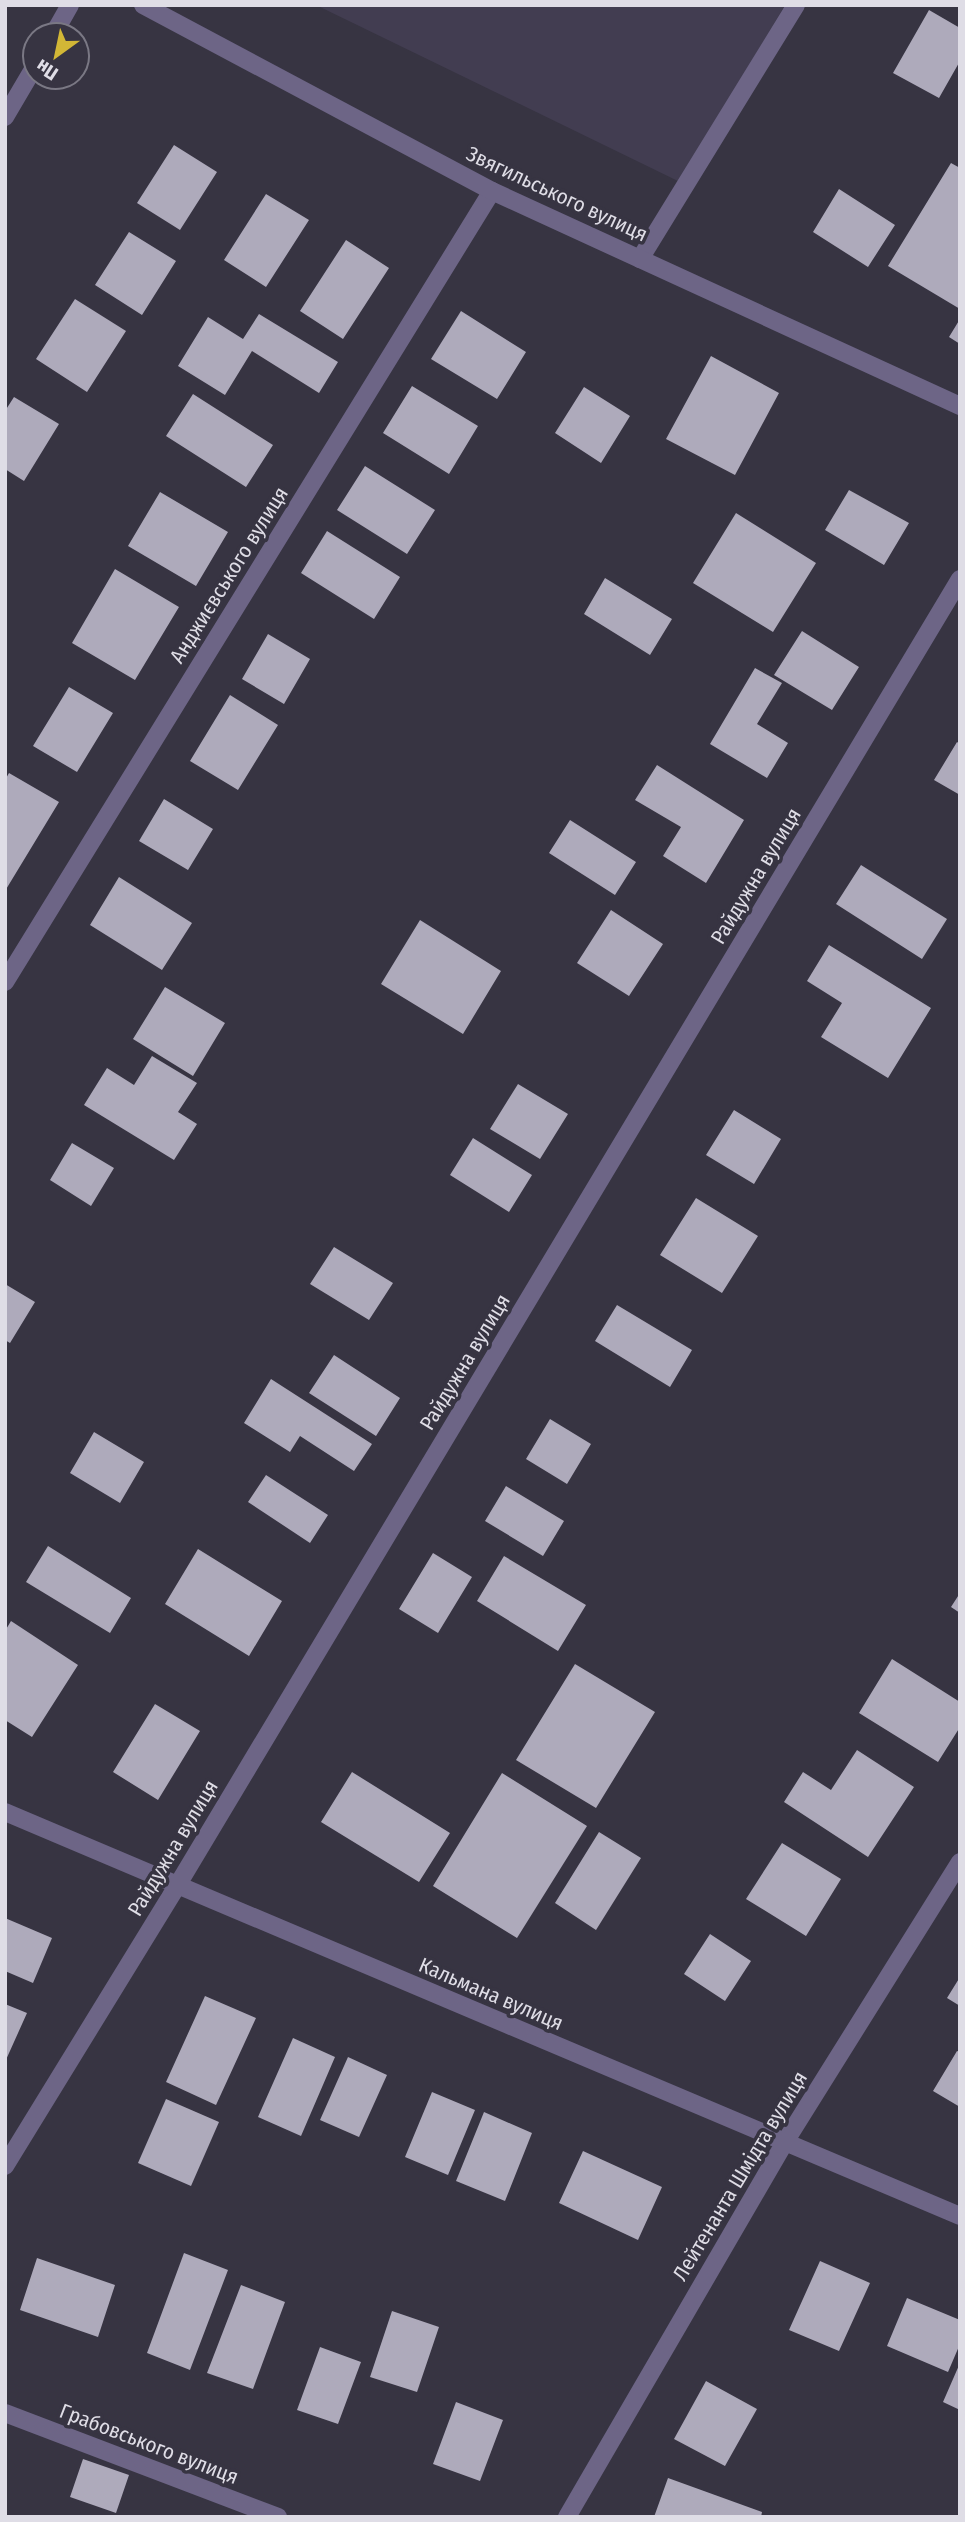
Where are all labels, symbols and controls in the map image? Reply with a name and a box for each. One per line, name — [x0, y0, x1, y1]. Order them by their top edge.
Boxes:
north arrow — [21, 21, 91, 91]
text: Пн — [32, 54, 62, 85]
street label: Звягильського вулиця — [462, 141, 652, 247]
street label: Анджиєвського вулиця — [164, 482, 294, 668]
street label: Райдужна вулиця — [705, 803, 807, 949]
street label: Райдужна вулиця — [414, 1289, 516, 1435]
street label: Райдужна вулиця — [122, 1775, 224, 1921]
street label: Кальмана вулиця — [415, 1952, 567, 2036]
street label: Лейтенанта Шмідта вулиця — [667, 2066, 813, 2286]
street label: Грабовського вулиця — [56, 2398, 242, 2490]

